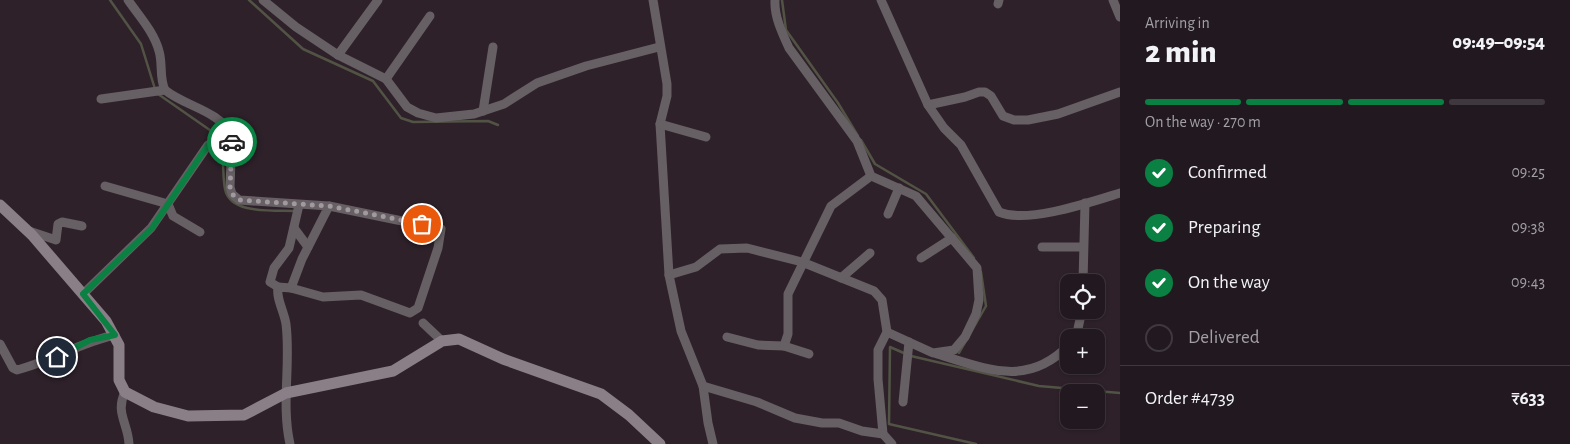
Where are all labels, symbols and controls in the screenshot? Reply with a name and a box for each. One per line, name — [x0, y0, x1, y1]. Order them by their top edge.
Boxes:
text: Arriving in — [1145, 15, 1210, 31]
text: 09:49–09:54 — [1452, 33, 1545, 52]
text: 2 min — [1145, 36, 1217, 68]
text: On the way · 270 m — [1145, 114, 1261, 130]
courier — [207, 117, 257, 167]
icon: car — [218, 128, 246, 156]
icon: check — [1145, 159, 1173, 187]
text: Confirmed — [1188, 163, 1267, 182]
text: 09:25 — [1511, 164, 1545, 180]
pin — [401, 203, 443, 245]
icon: bag — [408, 210, 436, 238]
icon: check — [1145, 214, 1173, 242]
text: Preparing — [1188, 218, 1261, 237]
text: 09:38 — [1511, 219, 1545, 235]
icon: check — [1145, 269, 1173, 297]
text: On the way — [1188, 273, 1270, 292]
map controls — [1060, 274, 1105, 429]
button: locate — [1060, 274, 1105, 319]
text: 09:43 — [1511, 274, 1545, 290]
text: Delivered — [1188, 328, 1260, 347]
button: + — [1060, 329, 1105, 374]
pin — [36, 336, 78, 378]
icon: home — [43, 343, 71, 371]
button: − — [1060, 384, 1105, 429]
text: Order #4739 — [1145, 389, 1235, 408]
text: ₹633 — [1511, 389, 1545, 408]

